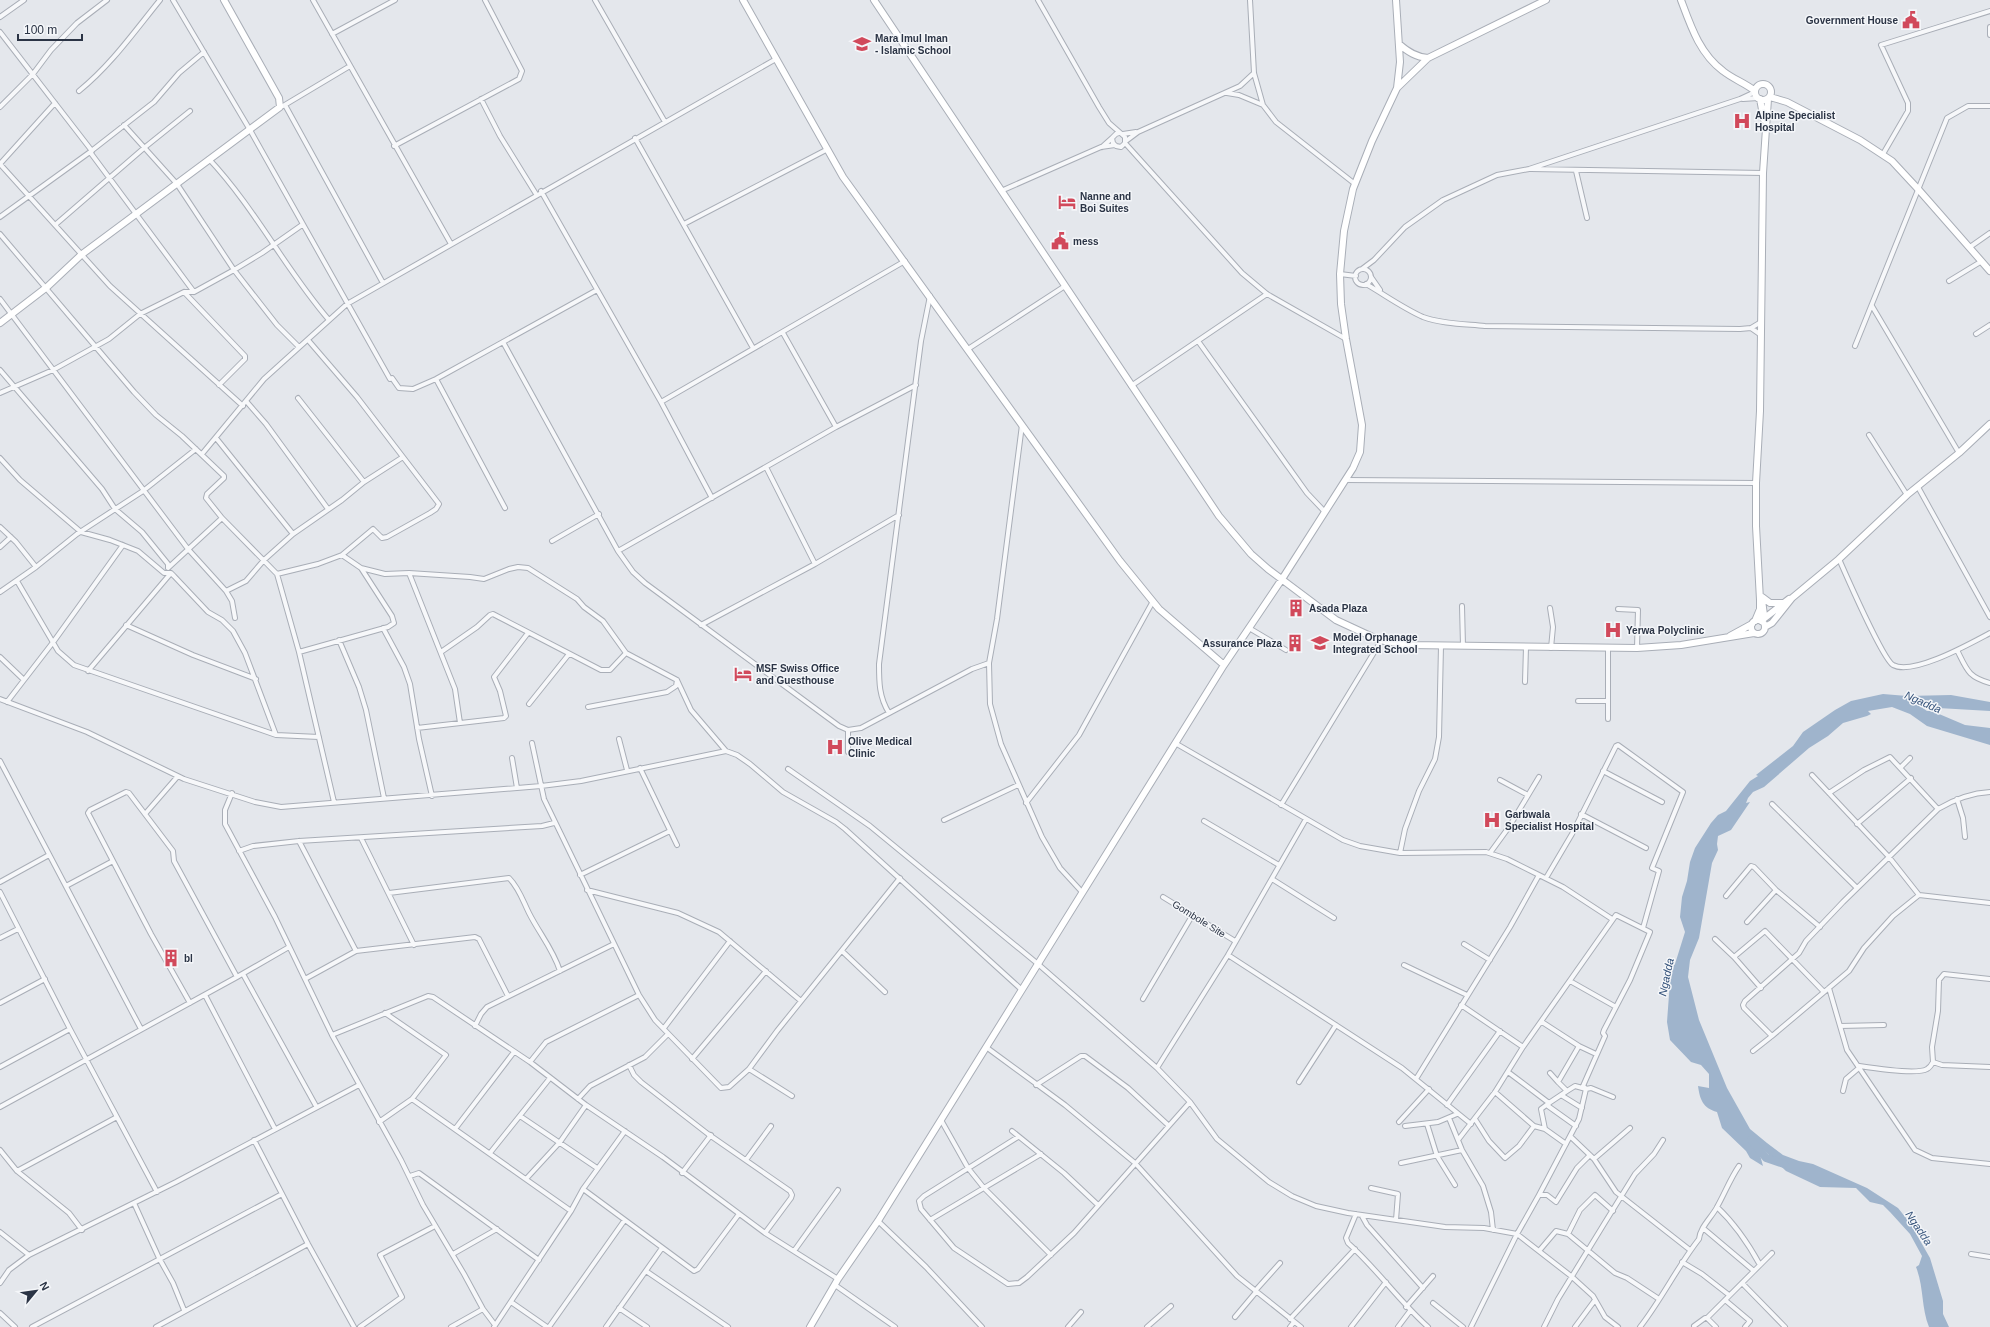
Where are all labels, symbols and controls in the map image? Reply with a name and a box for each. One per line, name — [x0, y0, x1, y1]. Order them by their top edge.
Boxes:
public building icon: Government House — [1901, 10, 1921, 30]
place label: Government House — [1806, 15, 1898, 26]
scale bar — [18, 16, 82, 42]
text: 100 m — [24, 23, 57, 37]
place label: Mara Imul Iman - Islamic School — [875, 33, 951, 56]
school or university icon: Mara Imul Iman - Islamic School — [852, 34, 872, 54]
place label: Alpine Specialist Hospital — [1755, 110, 1836, 133]
hospital icon: Alpine Specialist Hospital — [1732, 111, 1752, 131]
place label: Nanne and Boi Suites — [1080, 191, 1131, 214]
hotel icon: Nanne and Boi Suites — [1057, 192, 1077, 212]
public building icon: mess — [1050, 231, 1070, 251]
place label: mess — [1073, 236, 1099, 247]
building icon: Asada Plaza — [1286, 598, 1306, 618]
place label: Asada Plaza — [1309, 603, 1368, 614]
hospital icon: Yerwa Polyclinic — [1603, 620, 1623, 640]
place label: Yerwa Polyclinic — [1626, 625, 1705, 636]
place label: Model Orphanage Integrated School — [1333, 632, 1418, 655]
building icon: Assurance Plaza — [1285, 633, 1305, 653]
school or university icon: Model Orphanage Integrated School — [1310, 633, 1330, 653]
place label: Assurance Plaza — [1203, 638, 1282, 649]
place label: MSF Swiss Office and Guesthouse — [756, 663, 840, 686]
hotel icon: MSF Swiss Office and Guesthouse — [733, 664, 753, 684]
water label: Ngadda — [1903, 689, 1943, 715]
place label: Olive Medical Clinic — [848, 736, 912, 759]
hospital icon: Olive Medical Clinic — [825, 737, 845, 757]
place label: Garbwala Specialist Hospital — [1505, 809, 1594, 832]
hospital icon: Garbwala Specialist Hospital — [1482, 810, 1502, 830]
street label: Gombole Site — [1170, 898, 1228, 940]
building icon: bl — [161, 948, 181, 968]
place label: bl — [184, 953, 193, 964]
water label: Ngadda — [1656, 957, 1676, 997]
water label: Ngadda — [1903, 1209, 1935, 1247]
north arrow — [16, 1271, 56, 1311]
text: N — [38, 1280, 52, 1293]

